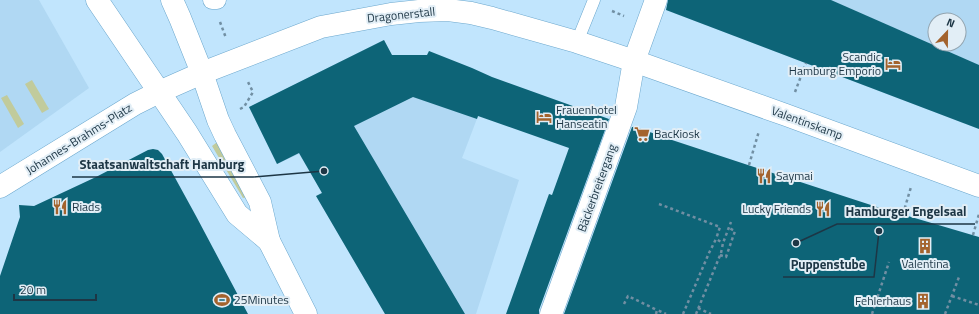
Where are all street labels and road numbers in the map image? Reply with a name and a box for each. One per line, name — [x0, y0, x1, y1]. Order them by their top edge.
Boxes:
street label: Dragonerstall — [366, 1, 436, 28]
street label: Johannes-Brahms-Platz — [22, 98, 136, 179]
street label: Valentinskamp — [769, 101, 846, 144]
street label: Bäckerbreitergang — [572, 141, 621, 235]

